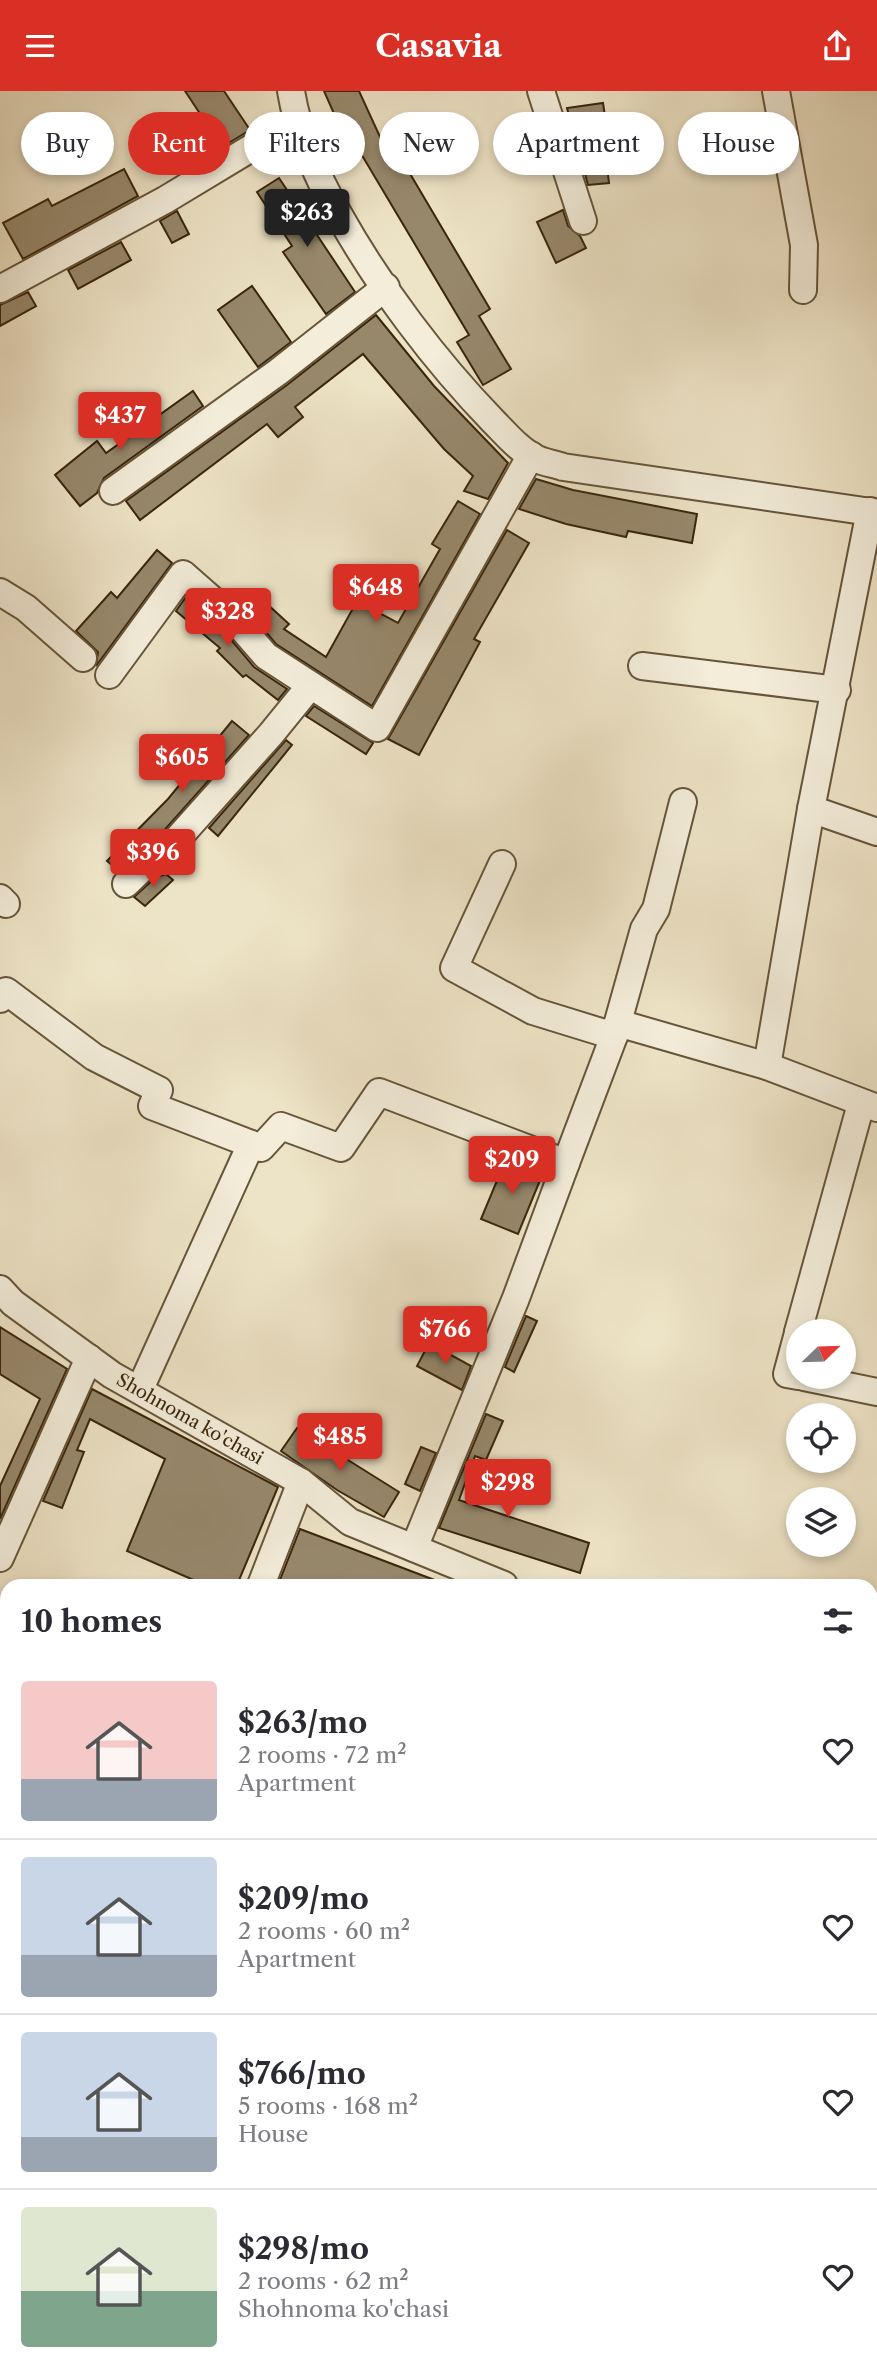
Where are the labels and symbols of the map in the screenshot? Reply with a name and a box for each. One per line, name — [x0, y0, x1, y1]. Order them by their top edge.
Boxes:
pin: $263 — [266, 190, 348, 249]
pin: $437 — [79, 393, 161, 452]
pin: $648 — [335, 565, 417, 624]
pin: $328 — [187, 589, 269, 648]
pin: $605 — [141, 735, 223, 794]
pin: $396 — [112, 829, 194, 889]
pin: $209 — [471, 1137, 553, 1196]
pin: $766 — [404, 1307, 486, 1366]
north arrow — [786, 1319, 856, 1389]
street label: Shohnoma ko'chasi — [113, 1369, 268, 1470]
pin: $485 — [299, 1413, 381, 1473]
pin: $298 — [467, 1459, 549, 1519]

